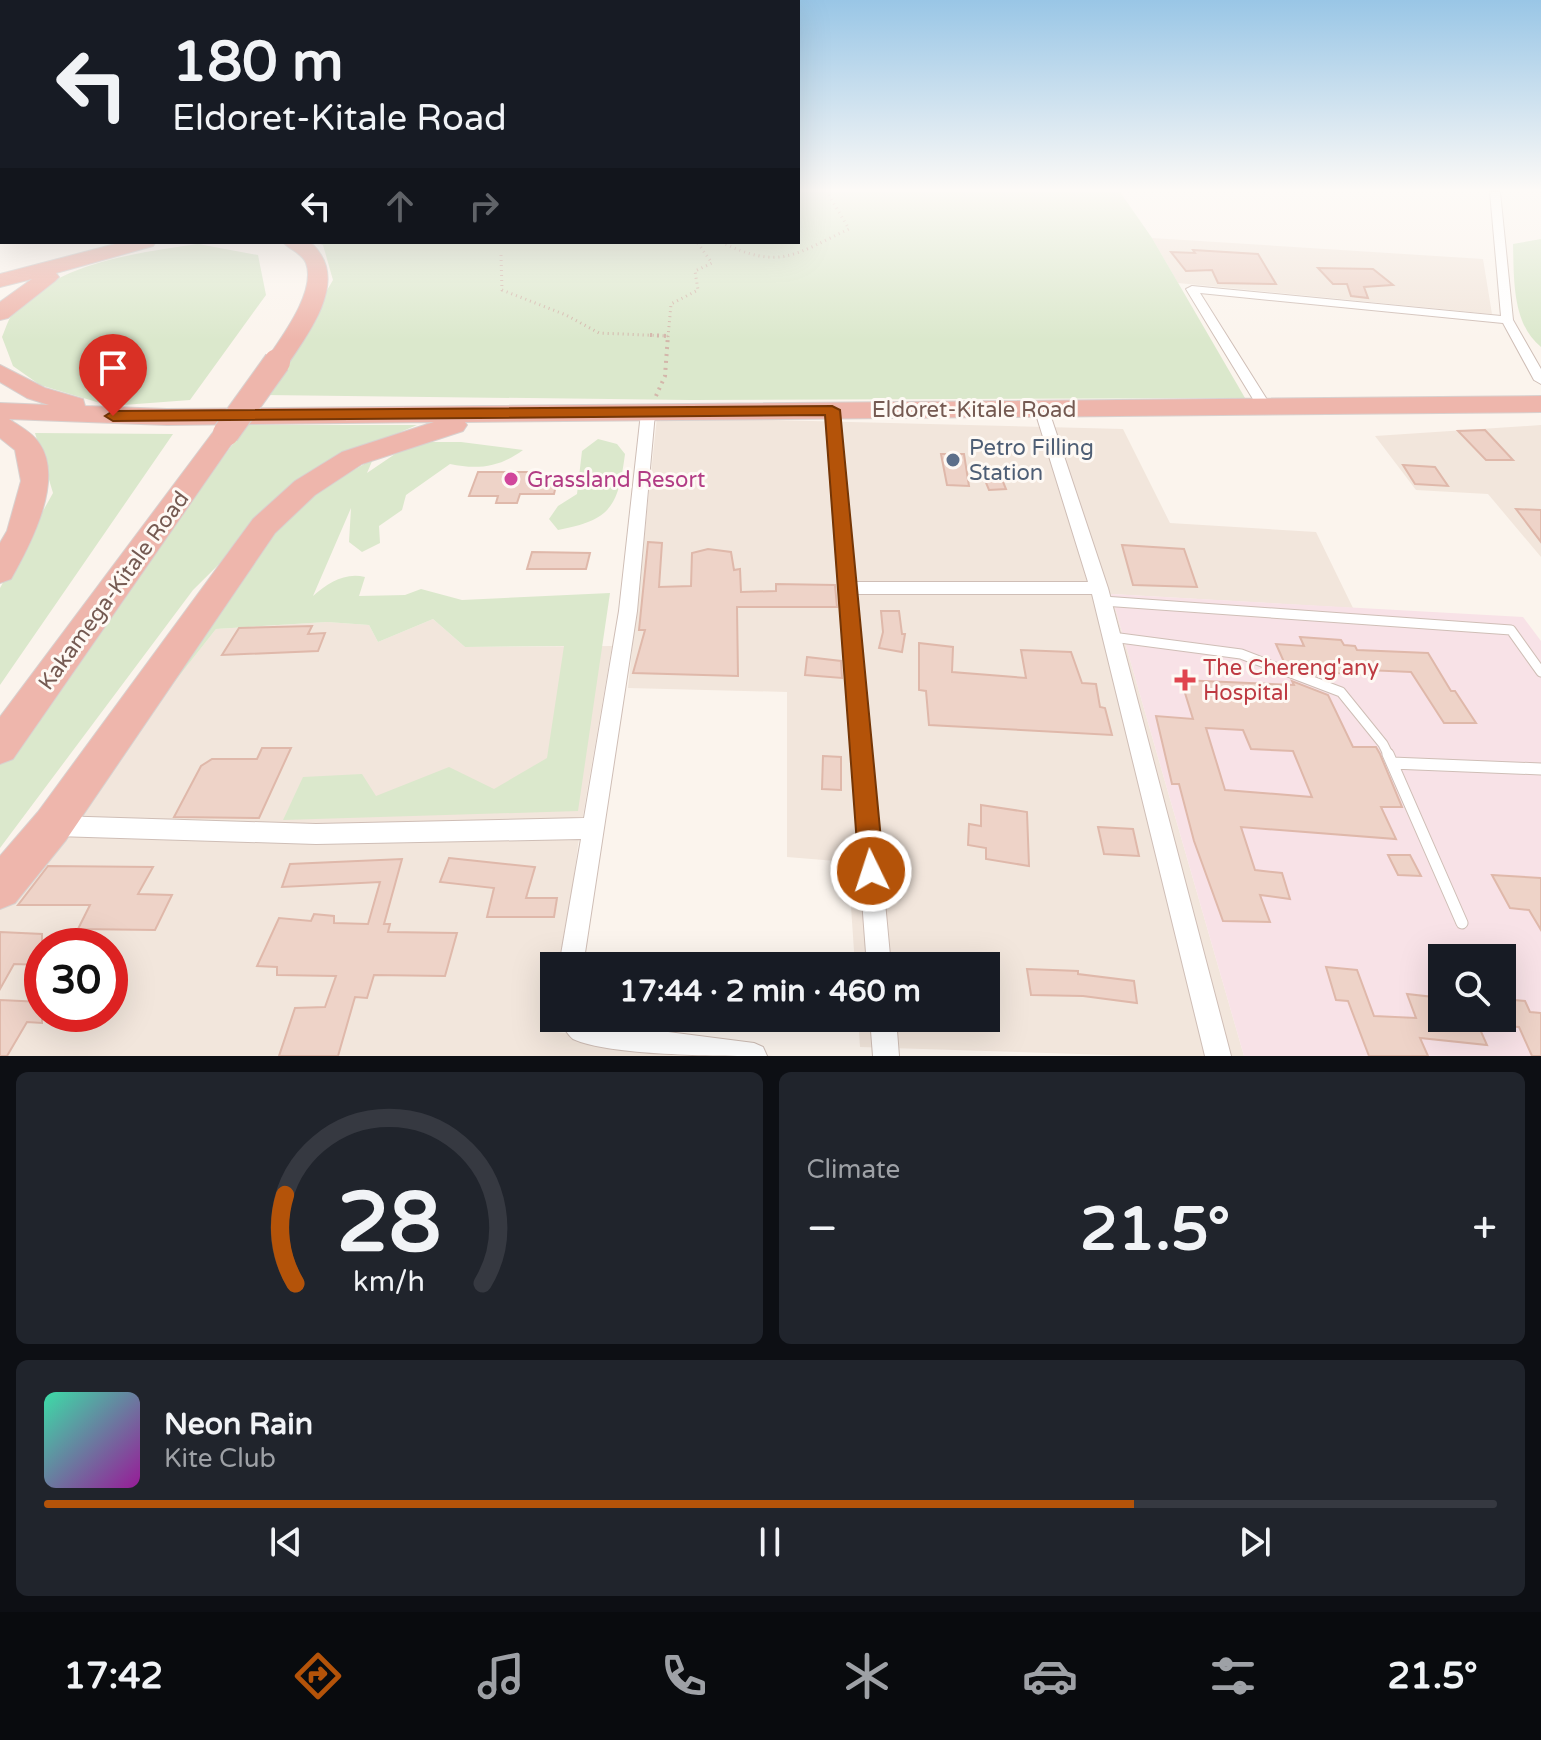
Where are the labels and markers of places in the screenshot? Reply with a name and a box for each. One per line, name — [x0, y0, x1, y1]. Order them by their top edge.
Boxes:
pin — [79, 334, 147, 416]
place label: Petro Filling Station — [969, 435, 1094, 486]
marker: Petro Filling Station — [944, 451, 962, 469]
place label: Grassland Resort — [527, 467, 705, 493]
marker: Grassland Resort — [502, 470, 520, 488]
place label: The Chereng'any Hospital — [1203, 655, 1379, 706]
marker: The Chereng'any Hospital — [1174, 669, 1196, 691]

